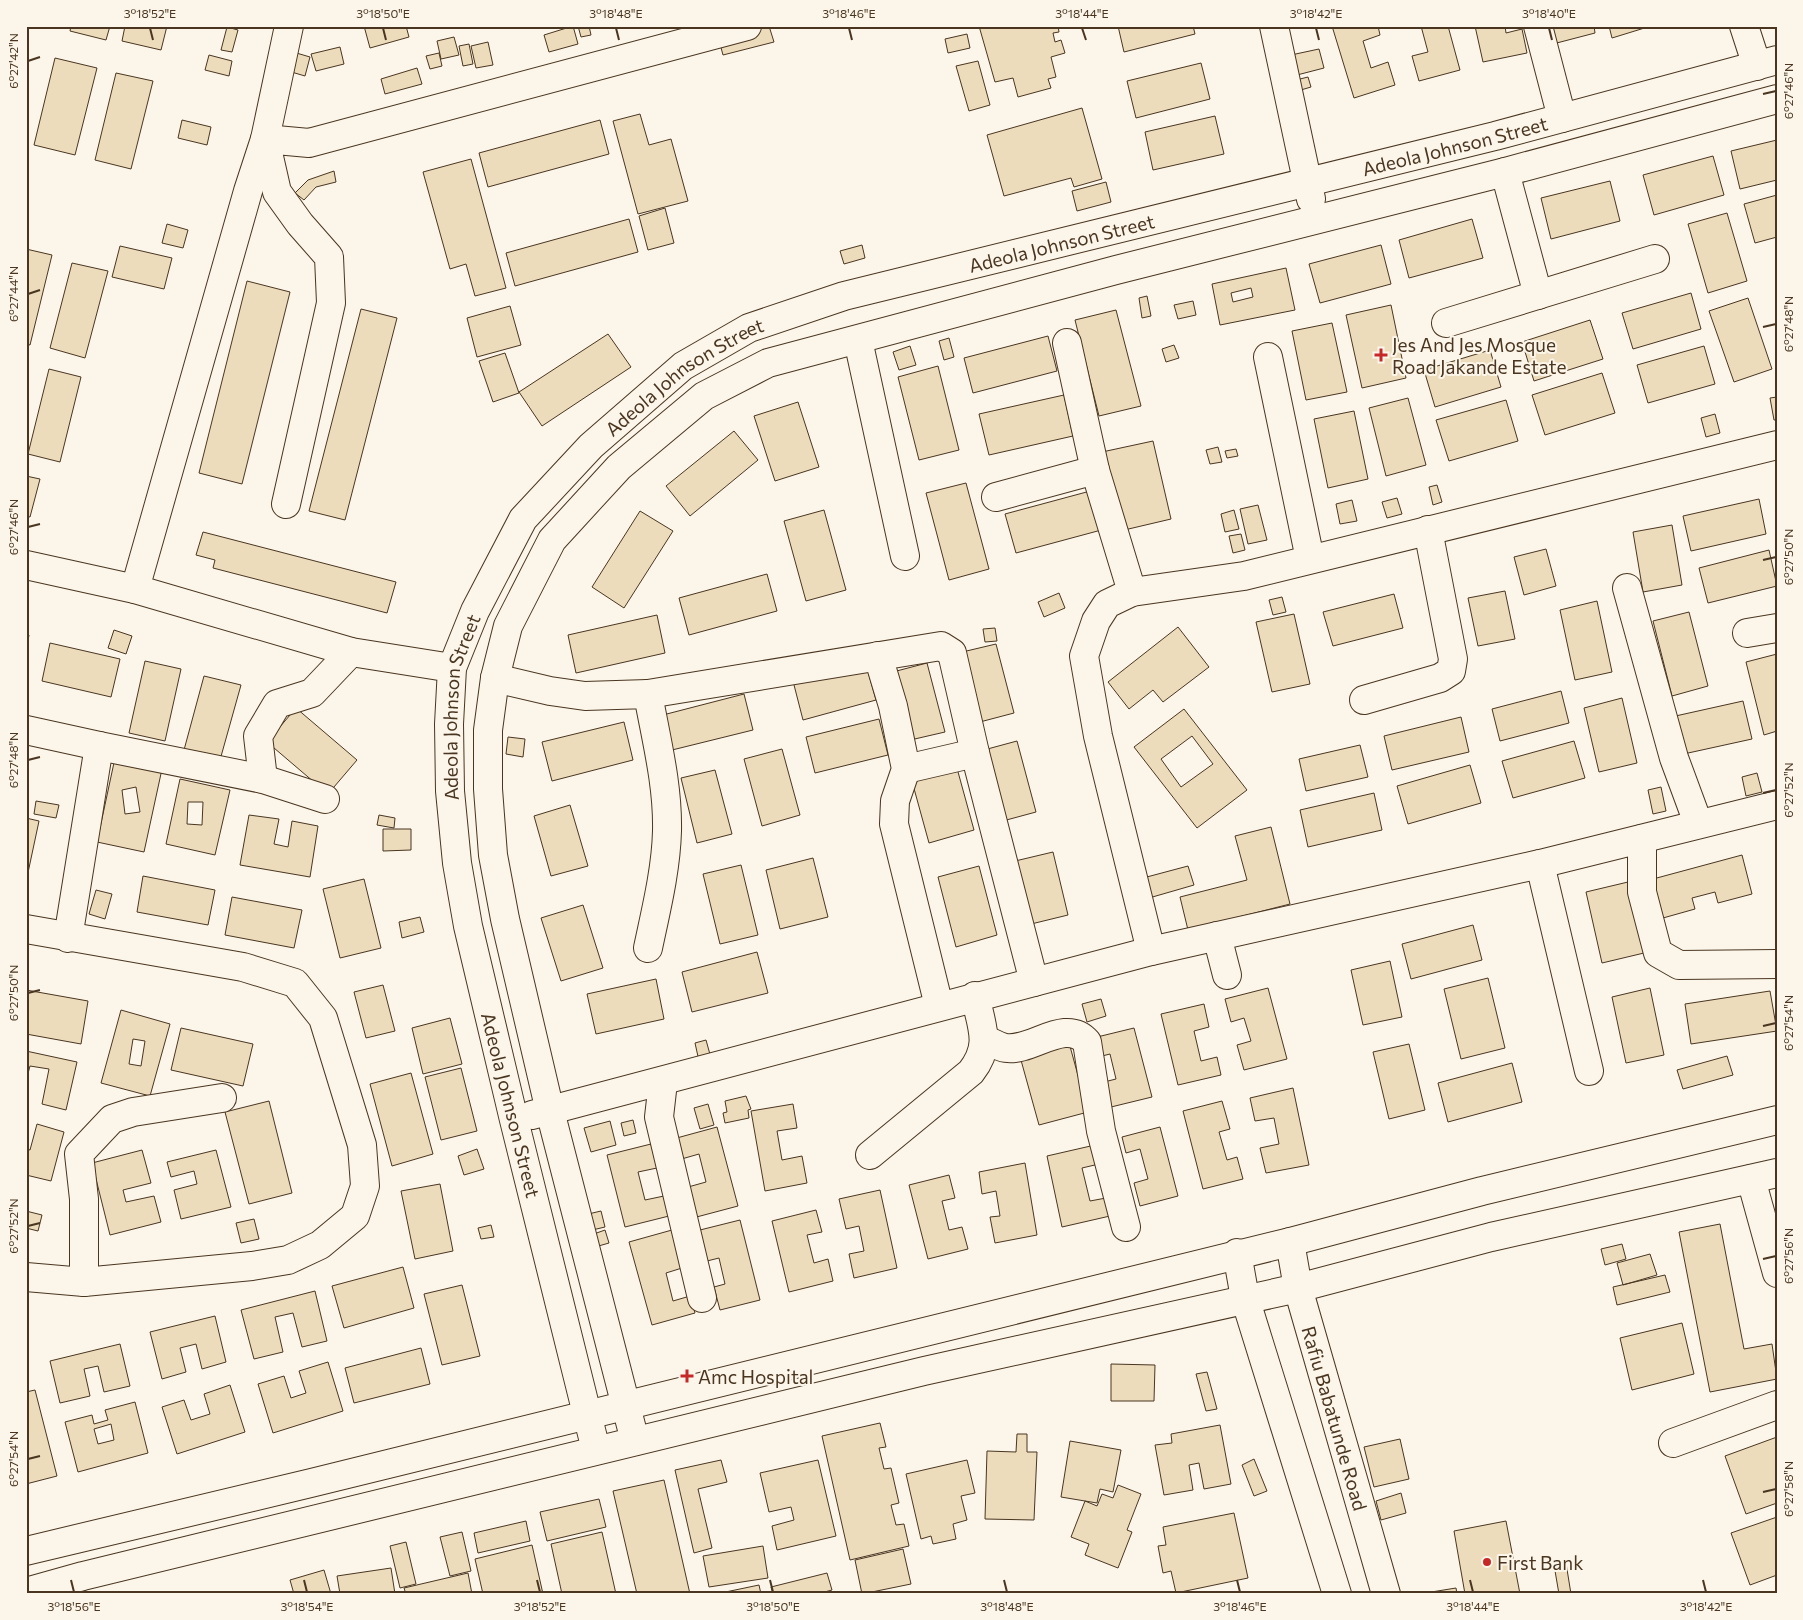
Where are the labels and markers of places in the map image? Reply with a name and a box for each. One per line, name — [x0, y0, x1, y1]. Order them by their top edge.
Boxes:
place label: Jes And Jes Mosque Road Jakande Estate — [1392, 333, 1566, 378]
marker: Jes And Jes Mosque Road Jakande Estate — [1374, 348, 1388, 362]
place label: Amc Hospital — [698, 1365, 813, 1388]
marker: Amc Hospital — [680, 1369, 694, 1383]
place label: First Bank — [1497, 1551, 1583, 1574]
marker: First Bank — [1481, 1556, 1493, 1568]

